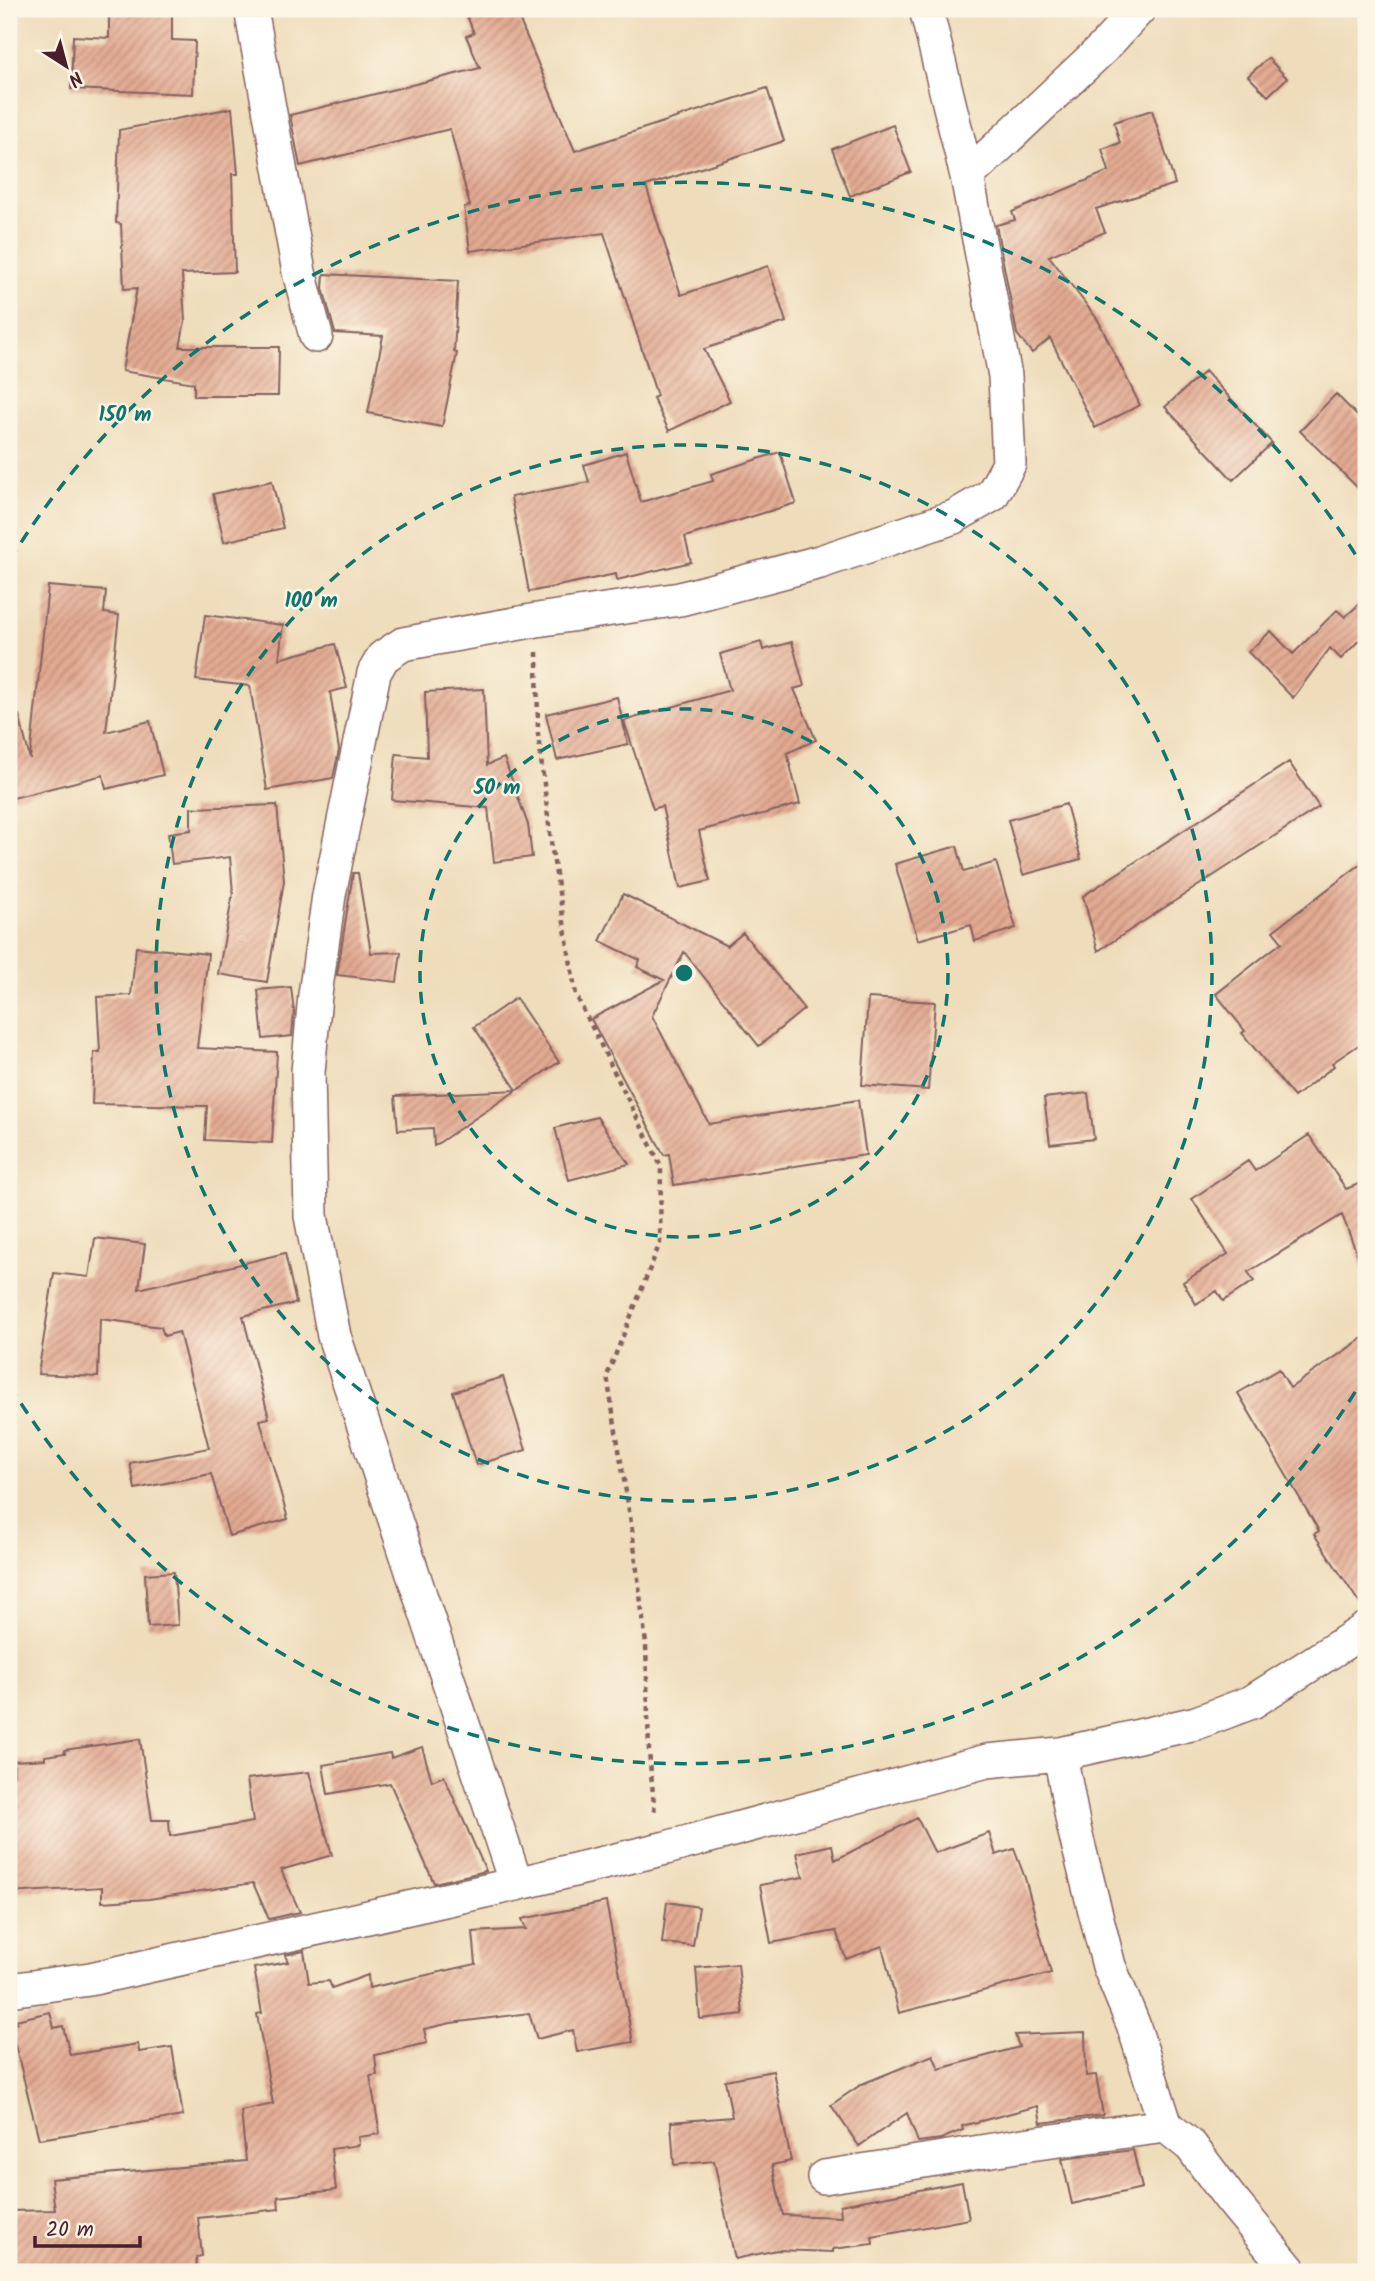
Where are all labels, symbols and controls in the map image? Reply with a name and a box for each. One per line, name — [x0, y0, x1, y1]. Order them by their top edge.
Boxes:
north arrow — [32, 32, 102, 102]
text: N — [61, 62, 88, 94]
text: 150 m — [98, 399, 152, 432]
text: 100 m — [284, 585, 338, 618]
text: 50 m — [473, 772, 520, 805]
centre of rings — [672, 961, 696, 985]
scale bar — [35, 2204, 140, 2248]
text: 20 m — [46, 2214, 94, 2247]

